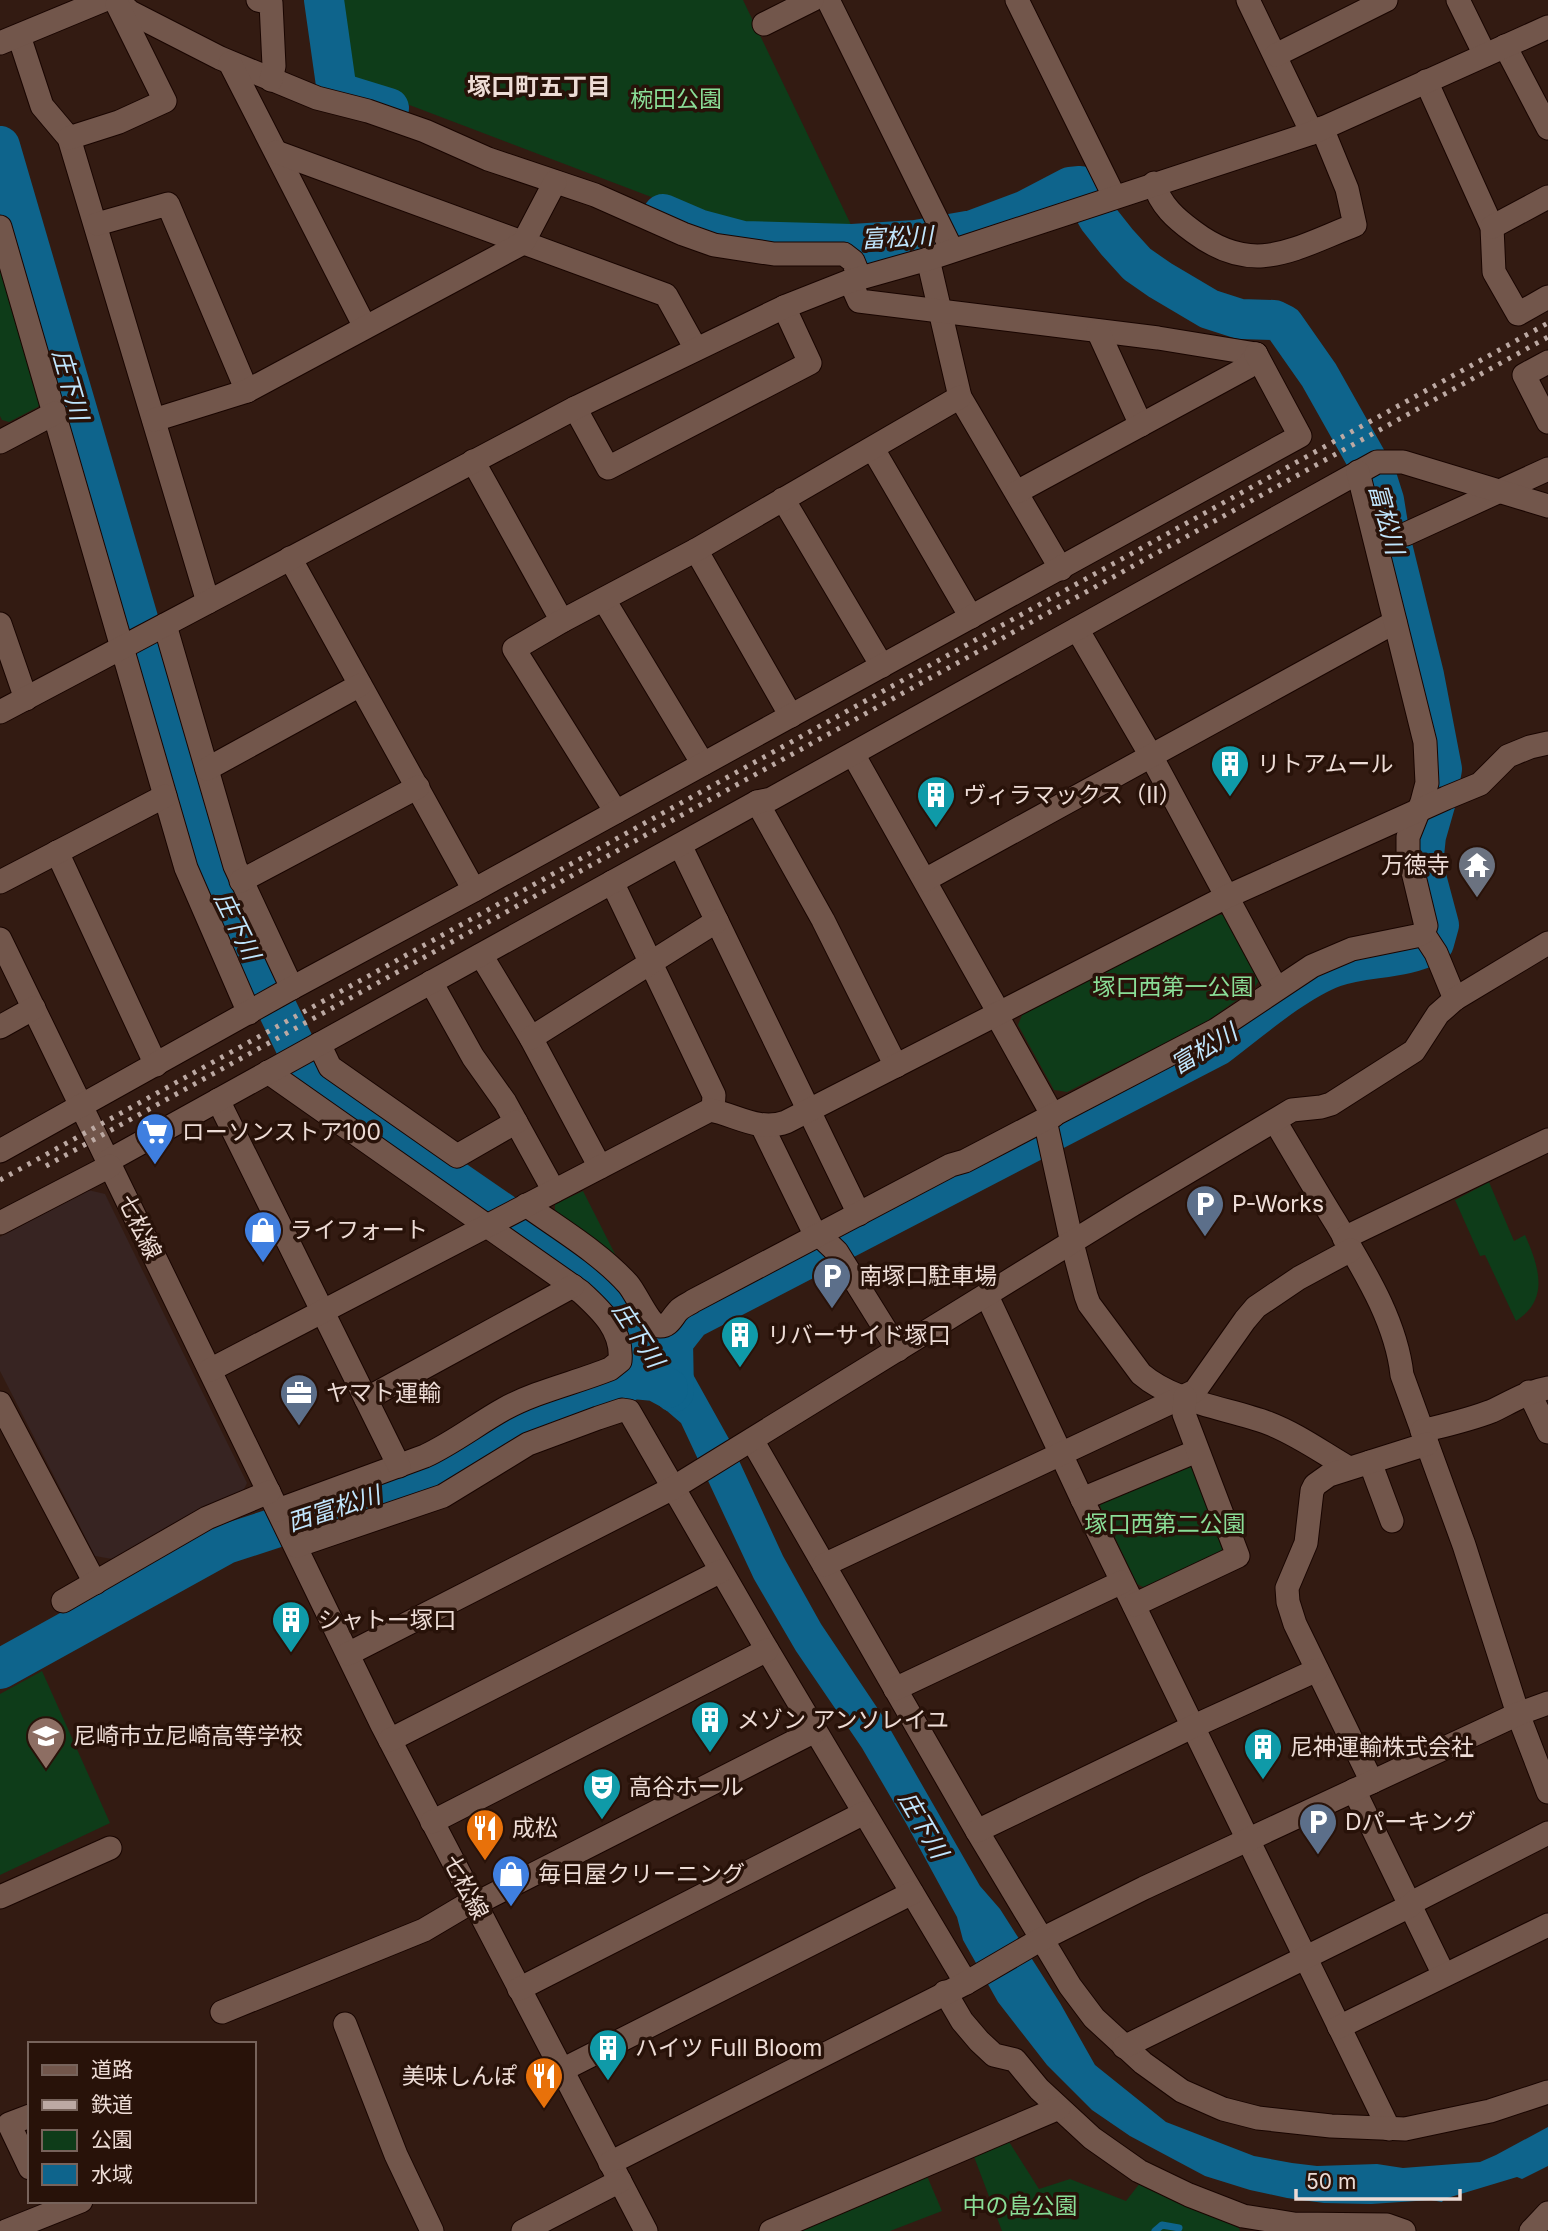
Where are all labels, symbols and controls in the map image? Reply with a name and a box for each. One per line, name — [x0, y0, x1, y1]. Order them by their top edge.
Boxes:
district label: 塚口町五丁目 — [467, 72, 611, 101]
park label: 椀田公園 — [630, 85, 722, 113]
water label: 富松川 — [860, 221, 937, 254]
water label: 庄下川 — [47, 346, 95, 426]
water label: 富松川 — [1363, 480, 1411, 560]
building icon: リトアムール — [1209, 743, 1251, 798]
place label: リトアムール — [1257, 750, 1393, 778]
building icon: ヴィラマックス（Ⅱ） — [915, 774, 957, 829]
place label: ヴィラマックス（Ⅱ） — [963, 781, 1182, 809]
temple icon: 万徳寺 — [1456, 844, 1498, 899]
place label: 万徳寺 — [1381, 851, 1450, 879]
water label: 庄下川 — [209, 887, 268, 967]
park label: 塚口西第一公園 — [1093, 973, 1254, 1001]
water label: 富松川 — [1165, 1016, 1245, 1080]
supermarket icon: ローソンストア100 — [134, 1111, 176, 1166]
place label: ローソンストア100 — [182, 1118, 381, 1146]
parking icon: P-Works — [1184, 1183, 1226, 1238]
street label: 七松線 — [112, 1190, 168, 1264]
place label: P-Works — [1232, 1190, 1324, 1218]
shop icon: ライフォート — [242, 1209, 284, 1264]
place label: ライフォート — [290, 1216, 428, 1244]
parking icon: 南塚口駐車場 — [811, 1255, 853, 1310]
place label: 南塚口駐車場 — [859, 1262, 997, 1290]
water label: 庄下川 — [607, 1297, 672, 1375]
building icon: リバーサイド塚口 — [719, 1314, 761, 1369]
place label: リバーサイド塚口 — [767, 1321, 951, 1349]
office icon: ヤマト運輸 — [278, 1372, 320, 1427]
place label: ヤマト運輸 — [326, 1379, 441, 1407]
water label: 西富松川 — [284, 1479, 387, 1537]
park label: 塚口西第二公園 — [1085, 1510, 1246, 1538]
building icon: シャトー塚口 — [270, 1599, 312, 1654]
place label: シャトー塚口 — [318, 1606, 456, 1634]
building icon: メゾン アンソレイユ — [689, 1699, 731, 1754]
place label: メゾン アンソレイユ — [737, 1706, 949, 1734]
school or university icon: 尼崎市立尼崎高等学校 — [25, 1715, 67, 1770]
place label: 尼崎市立尼崎高等学校 — [73, 1722, 303, 1750]
building icon: 尼神運輸株式会社 — [1242, 1726, 1284, 1781]
place label: 尼神運輸株式会社 — [1290, 1733, 1474, 1761]
theatre icon: 高谷ホール — [581, 1766, 623, 1821]
place label: 高谷ホール — [629, 1773, 744, 1801]
water label: 庄下川 — [893, 1786, 955, 1866]
parking icon: Dパーキング — [1297, 1801, 1339, 1856]
restaurant icon: 成松 — [464, 1807, 506, 1862]
place label: Dパーキング — [1345, 1808, 1476, 1836]
place label: 成松 — [512, 1814, 558, 1842]
street label: 七松線 — [437, 1850, 495, 1924]
shop icon: 毎日屋クリーニング — [490, 1853, 532, 1908]
place label: 毎日屋クリーニング — [538, 1860, 745, 1888]
building icon: ハイツ Full Bloom — [587, 2027, 629, 2082]
place label: ハイツ Full Bloom — [635, 2034, 822, 2062]
legend — [28, 2042, 256, 2203]
restaurant icon: 美味しんぽ — [523, 2055, 565, 2110]
text: 道路 — [91, 2057, 133, 2082]
place label: 美味しんぽ — [402, 2062, 517, 2090]
text: 鉄道 — [91, 2092, 133, 2117]
text: 公園 — [91, 2127, 133, 2152]
scale bar — [1296, 2158, 1460, 2202]
text: 水域 — [91, 2162, 133, 2187]
text: 50 m — [1306, 2169, 1356, 2194]
park label: 中の島公園 — [963, 2192, 1078, 2220]

